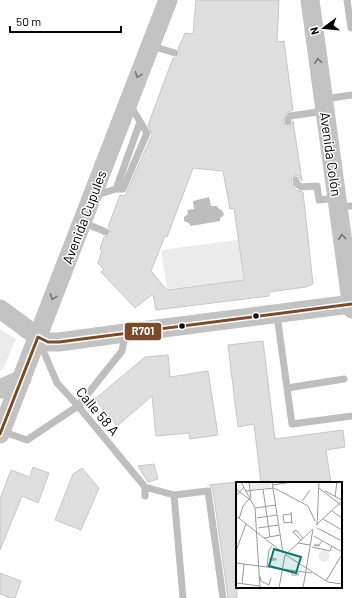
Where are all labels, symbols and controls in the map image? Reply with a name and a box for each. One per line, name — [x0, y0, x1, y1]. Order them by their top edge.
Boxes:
scale bar — [10, 8, 121, 34]
north arrow — [304, 8, 344, 48]
text: 50 m — [16, 14, 41, 28]
text: N — [307, 26, 321, 36]
one-way arrow — [314, 58, 323, 64]
one-way arrow — [135, 72, 143, 79]
street label: Avenida Colón — [317, 111, 345, 197]
street label: Avenida Cupules — [58, 167, 110, 266]
one-way arrow — [338, 234, 347, 240]
one-way arrow — [50, 293, 58, 300]
unlabelled marker — [251, 311, 261, 321]
unlabelled marker — [177, 321, 187, 331]
line badge: R701 — [124, 322, 162, 341]
text: R701 — [132, 324, 154, 337]
street label: Calle 58 A — [73, 383, 123, 439]
inset map — [236, 482, 342, 588]

